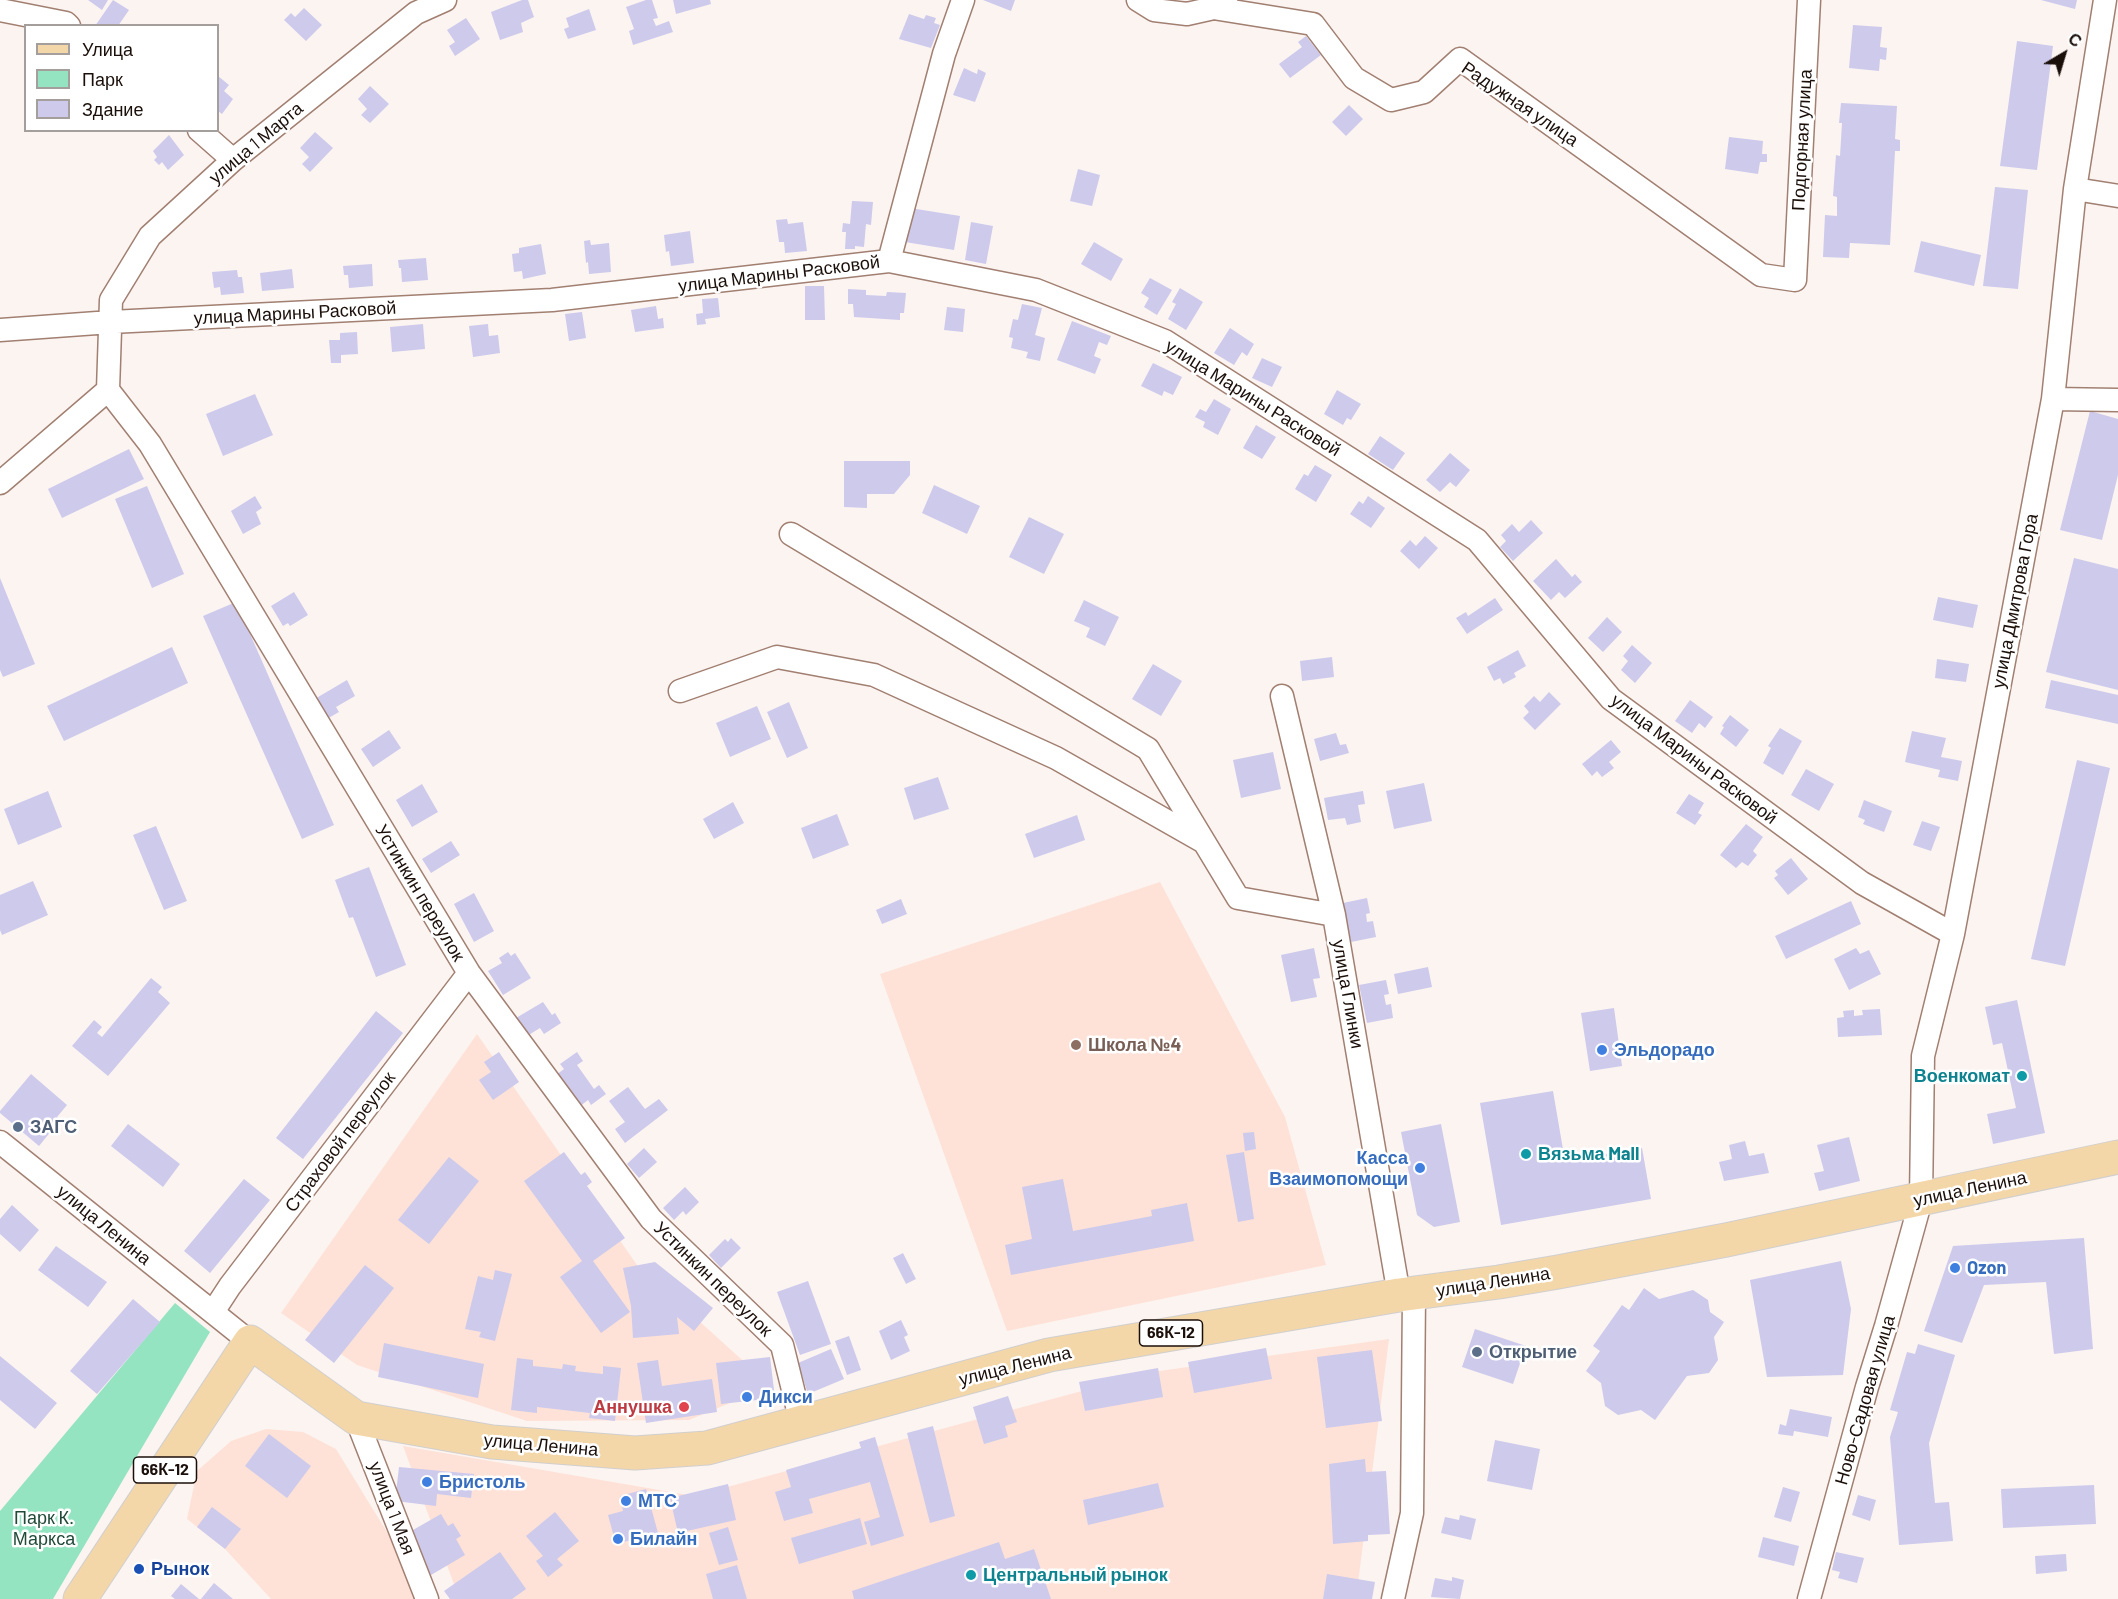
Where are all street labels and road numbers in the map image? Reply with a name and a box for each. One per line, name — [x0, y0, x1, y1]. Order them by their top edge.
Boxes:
street label: Радужная улица — [1458, 57, 1582, 151]
street label: Подгорная улица — [1787, 69, 1817, 211]
street label: улица 1 Марта — [205, 97, 307, 189]
street label: улица Марины Расковой — [677, 251, 881, 297]
street label: улица Марины Расковой — [193, 297, 397, 329]
street label: улица Марины Расковой — [1161, 335, 1345, 461]
street label: улица Дмитрова Гора — [1987, 512, 2043, 690]
street label: улица Марины Расковой — [1607, 689, 1781, 829]
street label: Устинкин переулок — [371, 821, 469, 965]
street label: улица Глинки — [1328, 938, 1368, 1050]
street label: Страховой переулок — [280, 1068, 400, 1216]
street label: улица Ленина — [1912, 1166, 2028, 1212]
street label: улица Ленина — [53, 1180, 155, 1270]
street label: Устинкин переулок — [649, 1217, 777, 1341]
street label: улица Ленина — [1435, 1262, 1551, 1302]
street label: Ново-Садовая улица — [1830, 1313, 1900, 1487]
road number: 66К-12 — [1140, 1320, 1202, 1346]
street label: улица Ленина — [957, 1342, 1073, 1390]
street label: улица Ленина — [483, 1429, 599, 1461]
road number: 66К-12 — [134, 1457, 196, 1483]
street label: улица 1 Мая — [364, 1458, 420, 1558]

